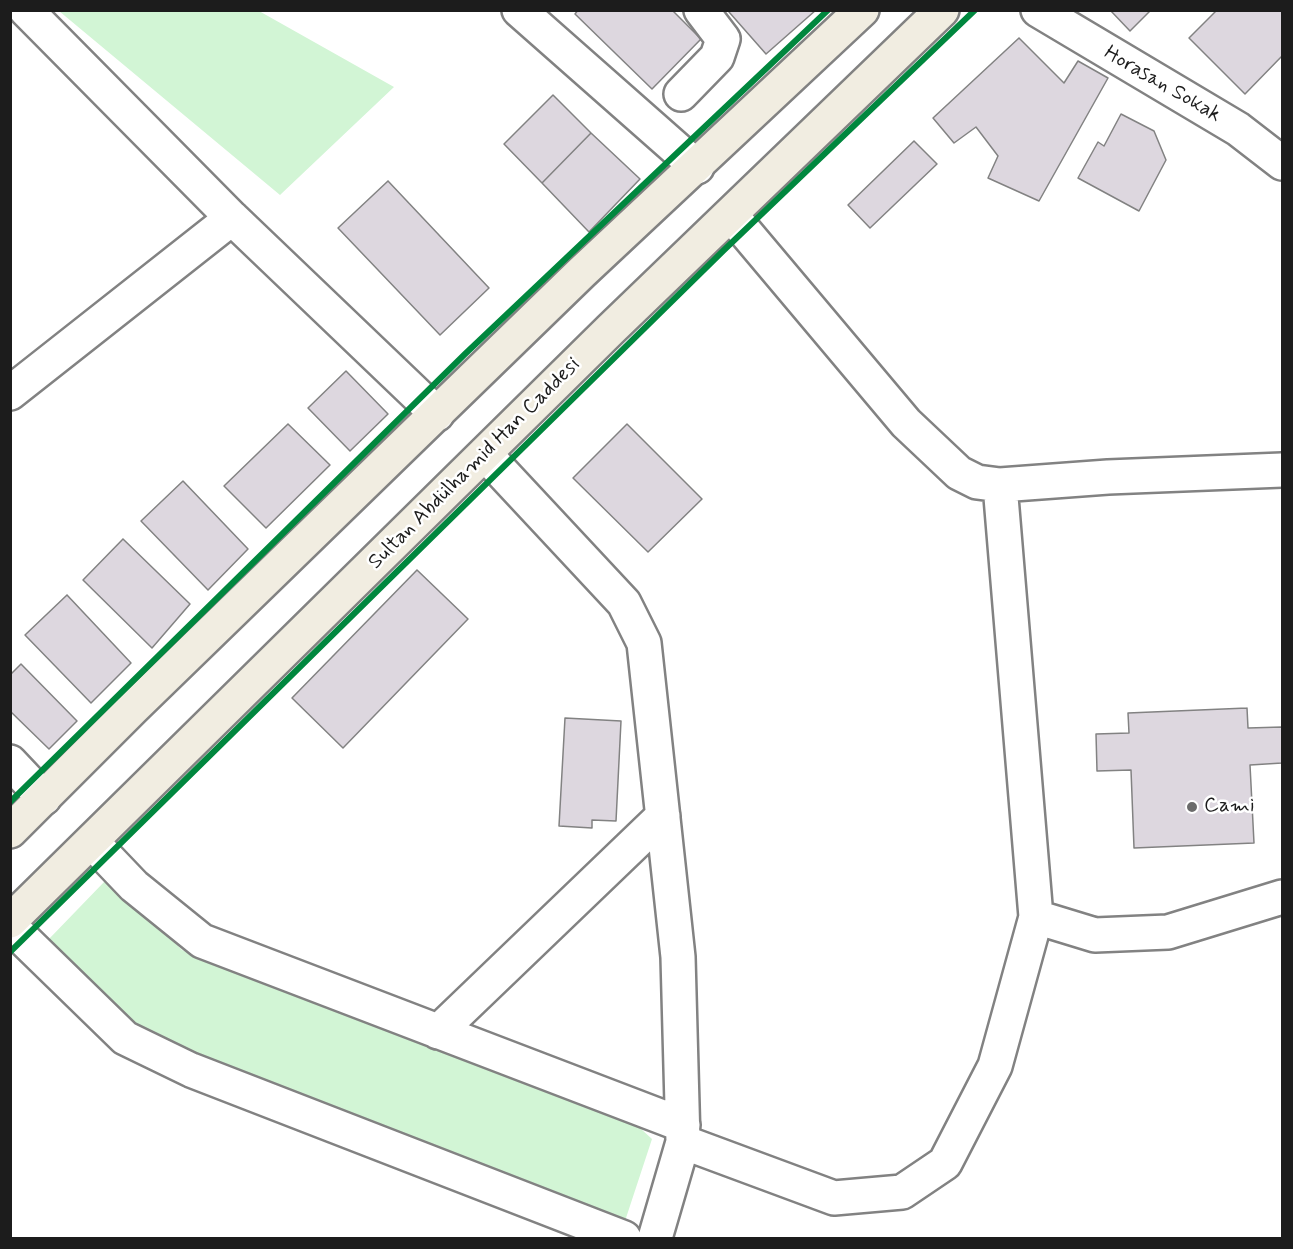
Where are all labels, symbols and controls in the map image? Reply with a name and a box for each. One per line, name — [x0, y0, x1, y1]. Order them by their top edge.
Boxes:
street label: Horasan Sokak — [1099, 41, 1225, 129]
street label: Sultan Abdülhamid Han Caddesi — [364, 353, 586, 575]
place label: Cami — [1204, 794, 1255, 820]
marker: Cami — [1185, 800, 1199, 814]

